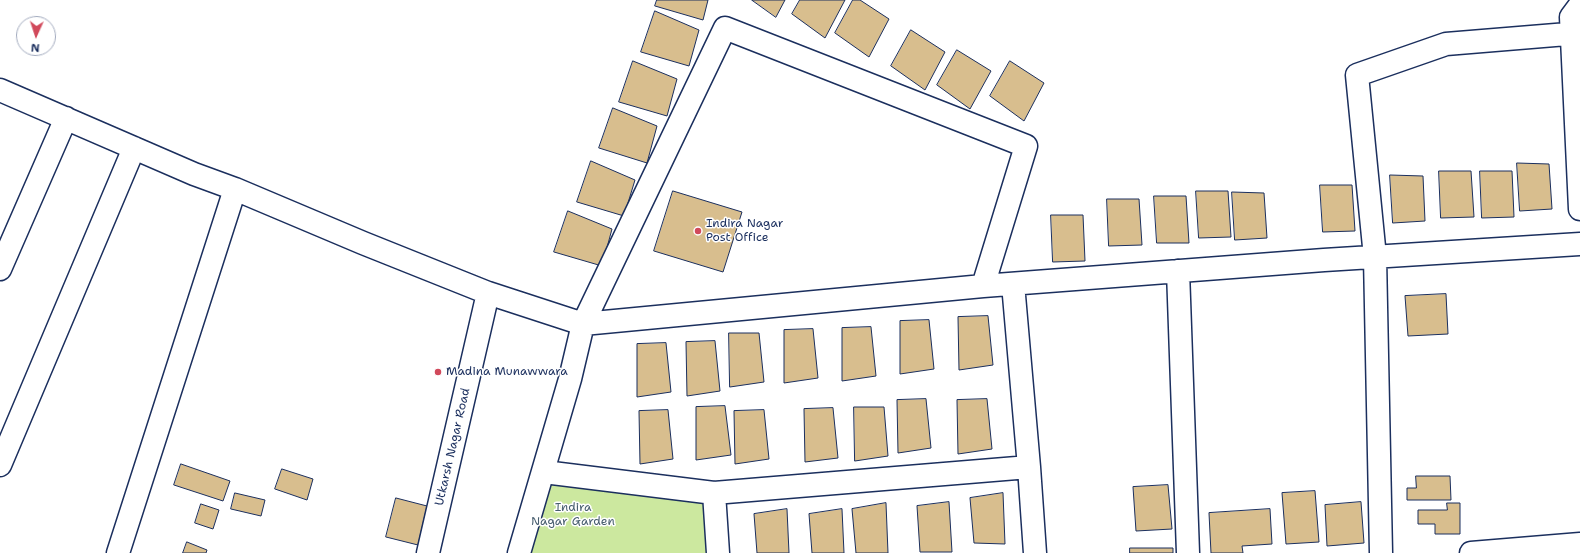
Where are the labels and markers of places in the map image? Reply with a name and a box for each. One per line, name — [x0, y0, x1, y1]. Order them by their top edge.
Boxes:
place label: Indira Nagar Post Office — [706, 217, 783, 245]
marker: Indira Nagar Post Office — [693, 226, 703, 236]
place label: Madina Munawwara — [446, 365, 568, 379]
marker: Madina Munawwara — [433, 367, 443, 377]

